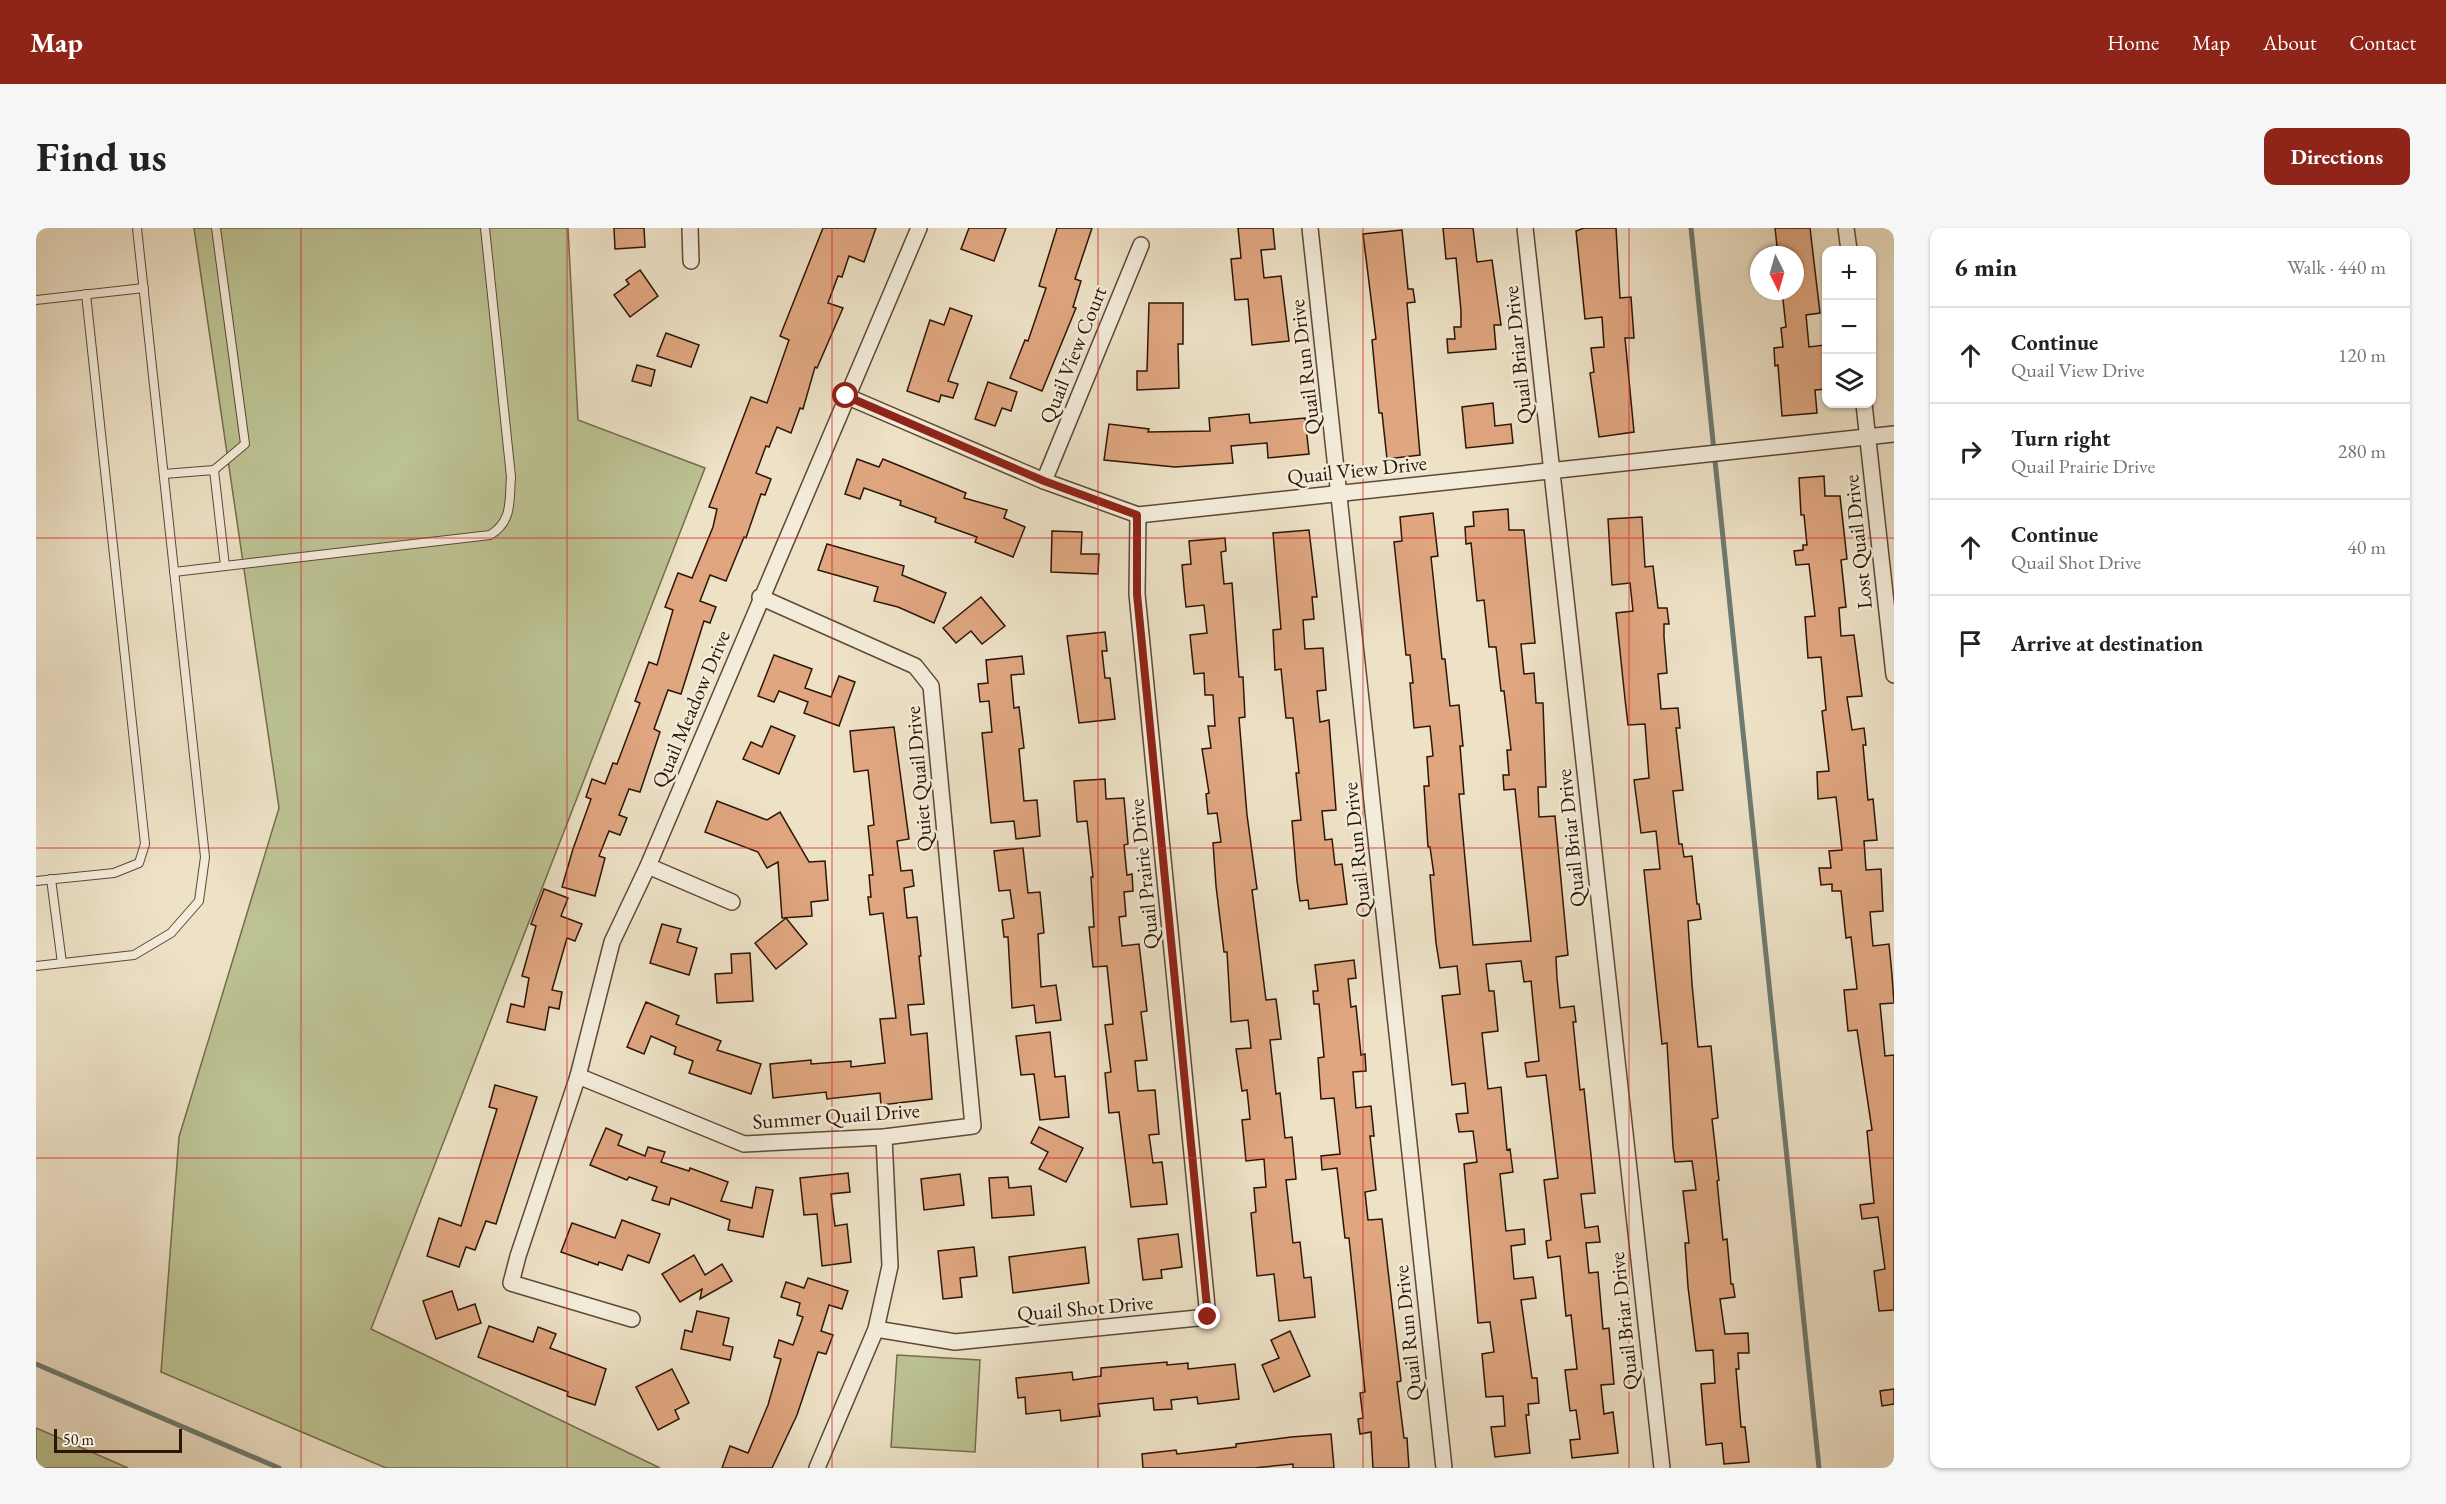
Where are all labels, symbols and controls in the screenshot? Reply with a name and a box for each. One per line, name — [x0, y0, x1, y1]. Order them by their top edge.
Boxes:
text: Map — [30, 24, 83, 60]
text: Home — [2107, 29, 2159, 56]
text: Map — [2192, 29, 2230, 56]
text: About — [2263, 29, 2316, 56]
text: Contact — [2349, 29, 2416, 56]
button: Directions — [2264, 128, 2410, 185]
text: Find us — [36, 129, 167, 184]
north arrow — [1750, 246, 1804, 300]
map controls — [1822, 246, 1876, 408]
button: + — [1822, 246, 1876, 300]
text: 6 min — [1954, 250, 2017, 284]
text: Walk · 440 m — [2287, 254, 2386, 280]
street label: Quail View Court — [1033, 282, 1113, 428]
street label: Quail Briar Drive — [1497, 285, 1539, 425]
street label: Quail Run Drive — [1283, 298, 1327, 436]
button: − — [1822, 300, 1876, 354]
text: Continue — [2011, 328, 2098, 357]
icon: ahead — [1954, 339, 1987, 372]
text: 120 m — [2338, 342, 2386, 368]
button: layers — [1822, 354, 1876, 408]
text: Quail View Drive — [2011, 357, 2145, 383]
route start — [832, 382, 858, 408]
text: Turn right — [2011, 424, 2110, 453]
icon: right — [1954, 435, 1987, 468]
text: 280 m — [2338, 438, 2386, 464]
street label: Quail View Drive — [1286, 449, 1428, 491]
text: Quail Prairie Drive — [2011, 453, 2155, 479]
street label: Lost Quail Drive — [1837, 473, 1879, 611]
text: Continue — [2011, 520, 2098, 549]
icon: ahead — [1954, 531, 1987, 564]
text: 40 m — [2347, 534, 2386, 560]
text: Quail Shot Drive — [2011, 549, 2141, 575]
street label: Quail Meadow Drive — [645, 626, 737, 792]
icon: arrive — [1954, 627, 1987, 660]
text: Arrive at destination — [2011, 629, 2203, 658]
street label: Quiet Quail Drive — [899, 705, 939, 853]
street label: Quail Briar Drive — [1550, 768, 1592, 908]
street label: Quail Run Drive — [1336, 781, 1378, 919]
street label: Quail Prairie Drive — [1122, 797, 1166, 951]
street label: Summer Quail Drive — [751, 1096, 921, 1136]
street label: Quail Briar Drive — [1603, 1251, 1645, 1391]
street label: Quail Run Drive — [1387, 1264, 1429, 1402]
street label: Quail Shot Drive — [1016, 1288, 1154, 1328]
route end — [1194, 1303, 1220, 1329]
scale bar — [54, 1426, 182, 1454]
text: 50 m — [63, 1429, 94, 1450]

